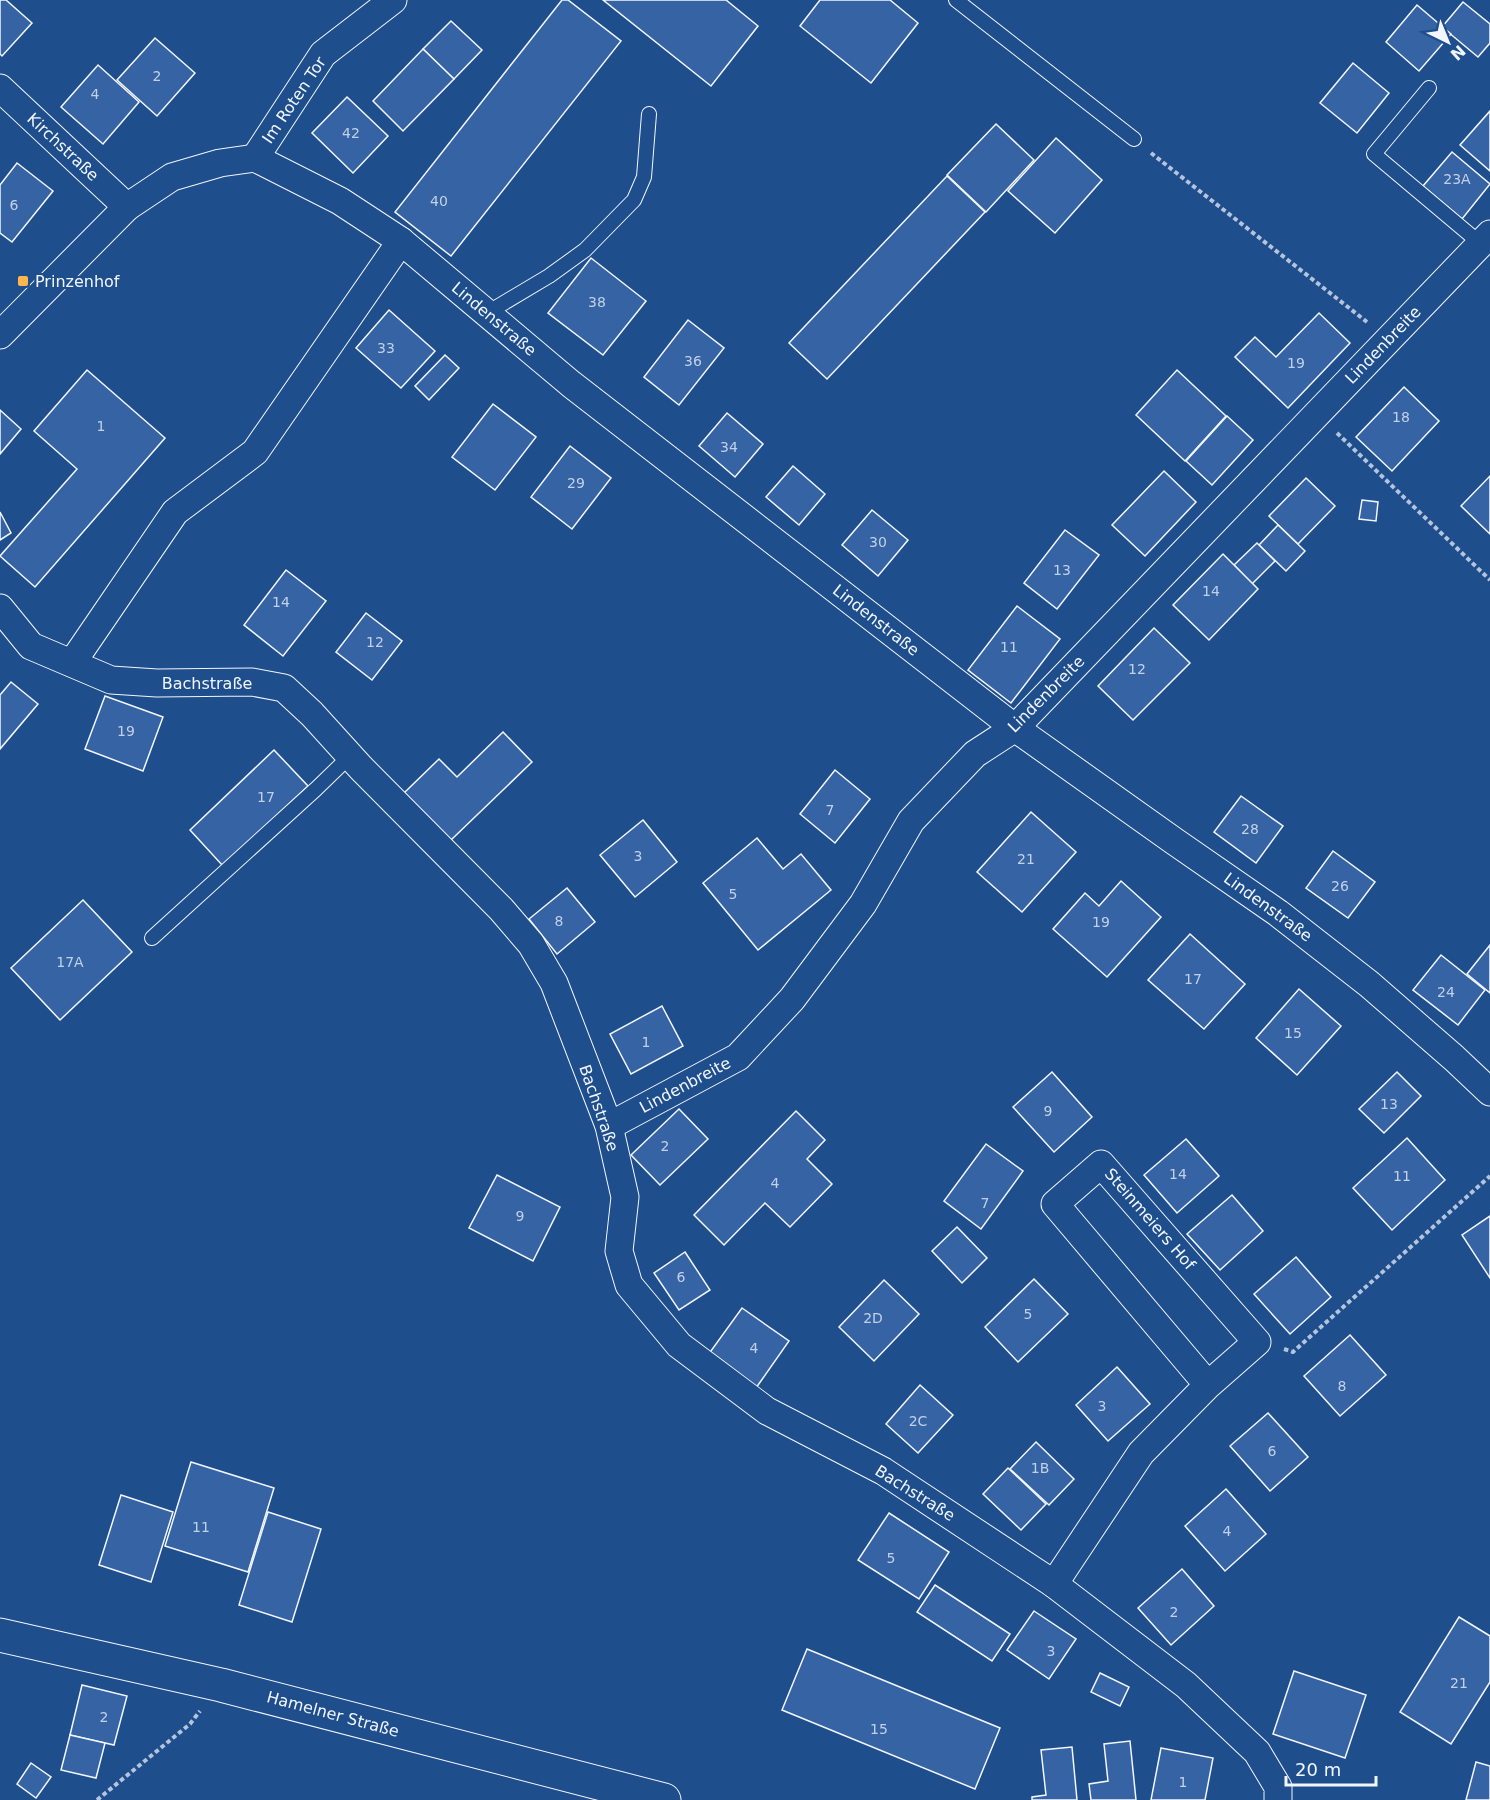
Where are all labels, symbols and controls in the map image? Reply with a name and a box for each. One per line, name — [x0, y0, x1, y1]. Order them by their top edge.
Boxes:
north arrow — [1418, 12, 1478, 72]
text: N — [1447, 41, 1469, 64]
street label: Im Roten Tor — [258, 53, 330, 147]
house number: 2 — [153, 68, 161, 84]
house number: 4 — [91, 86, 100, 102]
street label: Kirchstraße — [23, 109, 103, 185]
house number: 42 — [342, 125, 360, 141]
house number: 23A — [1443, 171, 1471, 187]
house number: 40 — [430, 193, 448, 209]
house number: 6 — [10, 197, 19, 213]
place label: Prinzenhof — [35, 272, 120, 291]
marker: Prinzenhof — [16, 274, 30, 288]
street label: Lindenstraße — [448, 278, 540, 360]
house number: 38 — [588, 294, 606, 310]
street label: Lindenbreite — [1341, 302, 1425, 388]
house number: 33 — [377, 340, 395, 356]
house number: 36 — [684, 353, 702, 369]
house number: 19 — [1287, 355, 1305, 371]
house number: 18 — [1392, 409, 1410, 425]
house number: 1 — [97, 418, 105, 434]
house number: 34 — [720, 439, 738, 455]
house number: 29 — [567, 475, 585, 491]
house number: 30 — [869, 534, 887, 550]
house number: 13 — [1053, 562, 1071, 578]
street label: Lindenstraße — [829, 580, 923, 660]
house number: 14 — [1202, 583, 1220, 599]
house number: 14 — [272, 594, 290, 610]
house number: 12 — [366, 634, 384, 650]
house number: 11 — [1000, 639, 1018, 655]
street label: Lindenbreite — [1004, 652, 1088, 736]
house number: 12 — [1128, 661, 1146, 677]
street label: Bachstraße — [162, 674, 252, 693]
house number: 19 — [117, 723, 135, 739]
house number: 17 — [257, 789, 275, 805]
house number: 7 — [826, 802, 834, 818]
house number: 28 — [1241, 821, 1259, 837]
house number: 3 — [634, 848, 642, 864]
house number: 21 — [1017, 851, 1035, 867]
street label: Lindenstraße — [1220, 869, 1316, 945]
house number: 26 — [1331, 878, 1349, 894]
house number: 5 — [729, 886, 737, 902]
house number: 8 — [555, 913, 563, 929]
house number: 19 — [1092, 914, 1110, 930]
house number: 17A — [56, 954, 84, 970]
house number: 17 — [1184, 971, 1202, 987]
house number: 24 — [1437, 984, 1455, 1000]
house number: 15 — [1284, 1025, 1302, 1041]
house number: 1 — [642, 1034, 650, 1050]
street label: Lindenbreite — [636, 1053, 734, 1117]
street label: Bachstraße — [575, 1062, 623, 1154]
house number: 13 — [1380, 1096, 1398, 1112]
house number: 9 — [1044, 1103, 1052, 1119]
house number: 2 — [661, 1138, 669, 1154]
street label: Steinmeiers Hof — [1101, 1164, 1199, 1274]
house number: 14 — [1169, 1166, 1187, 1182]
house number: 11 — [1393, 1168, 1411, 1184]
house number: 4 — [771, 1175, 780, 1191]
house number: 7 — [981, 1195, 989, 1211]
house number: 9 — [516, 1208, 524, 1224]
house number: 6 — [677, 1269, 686, 1285]
house number: 5 — [1024, 1306, 1032, 1322]
house number: 2D — [863, 1310, 883, 1326]
house number: 4 — [750, 1340, 759, 1356]
house number: 8 — [1338, 1378, 1346, 1394]
house number: 3 — [1098, 1398, 1106, 1414]
house number: 2C — [909, 1413, 928, 1429]
house number: 6 — [1268, 1443, 1277, 1459]
house number: 1B — [1031, 1460, 1049, 1476]
street label: Bachstraße — [872, 1461, 958, 1525]
house number: 11 — [192, 1519, 210, 1535]
house number: 4 — [1223, 1523, 1232, 1539]
house number: 5 — [887, 1550, 895, 1566]
house number: 2 — [1170, 1604, 1178, 1620]
house number: 3 — [1047, 1643, 1055, 1659]
house number: 21 — [1450, 1675, 1468, 1691]
street label: Hamelner Straße — [265, 1687, 401, 1741]
house number: 2 — [100, 1709, 108, 1725]
house number: 15 — [870, 1721, 888, 1737]
scale bar — [1286, 1749, 1376, 1787]
text: 20 m — [1295, 1759, 1341, 1780]
house number: 1 — [1179, 1774, 1187, 1790]

